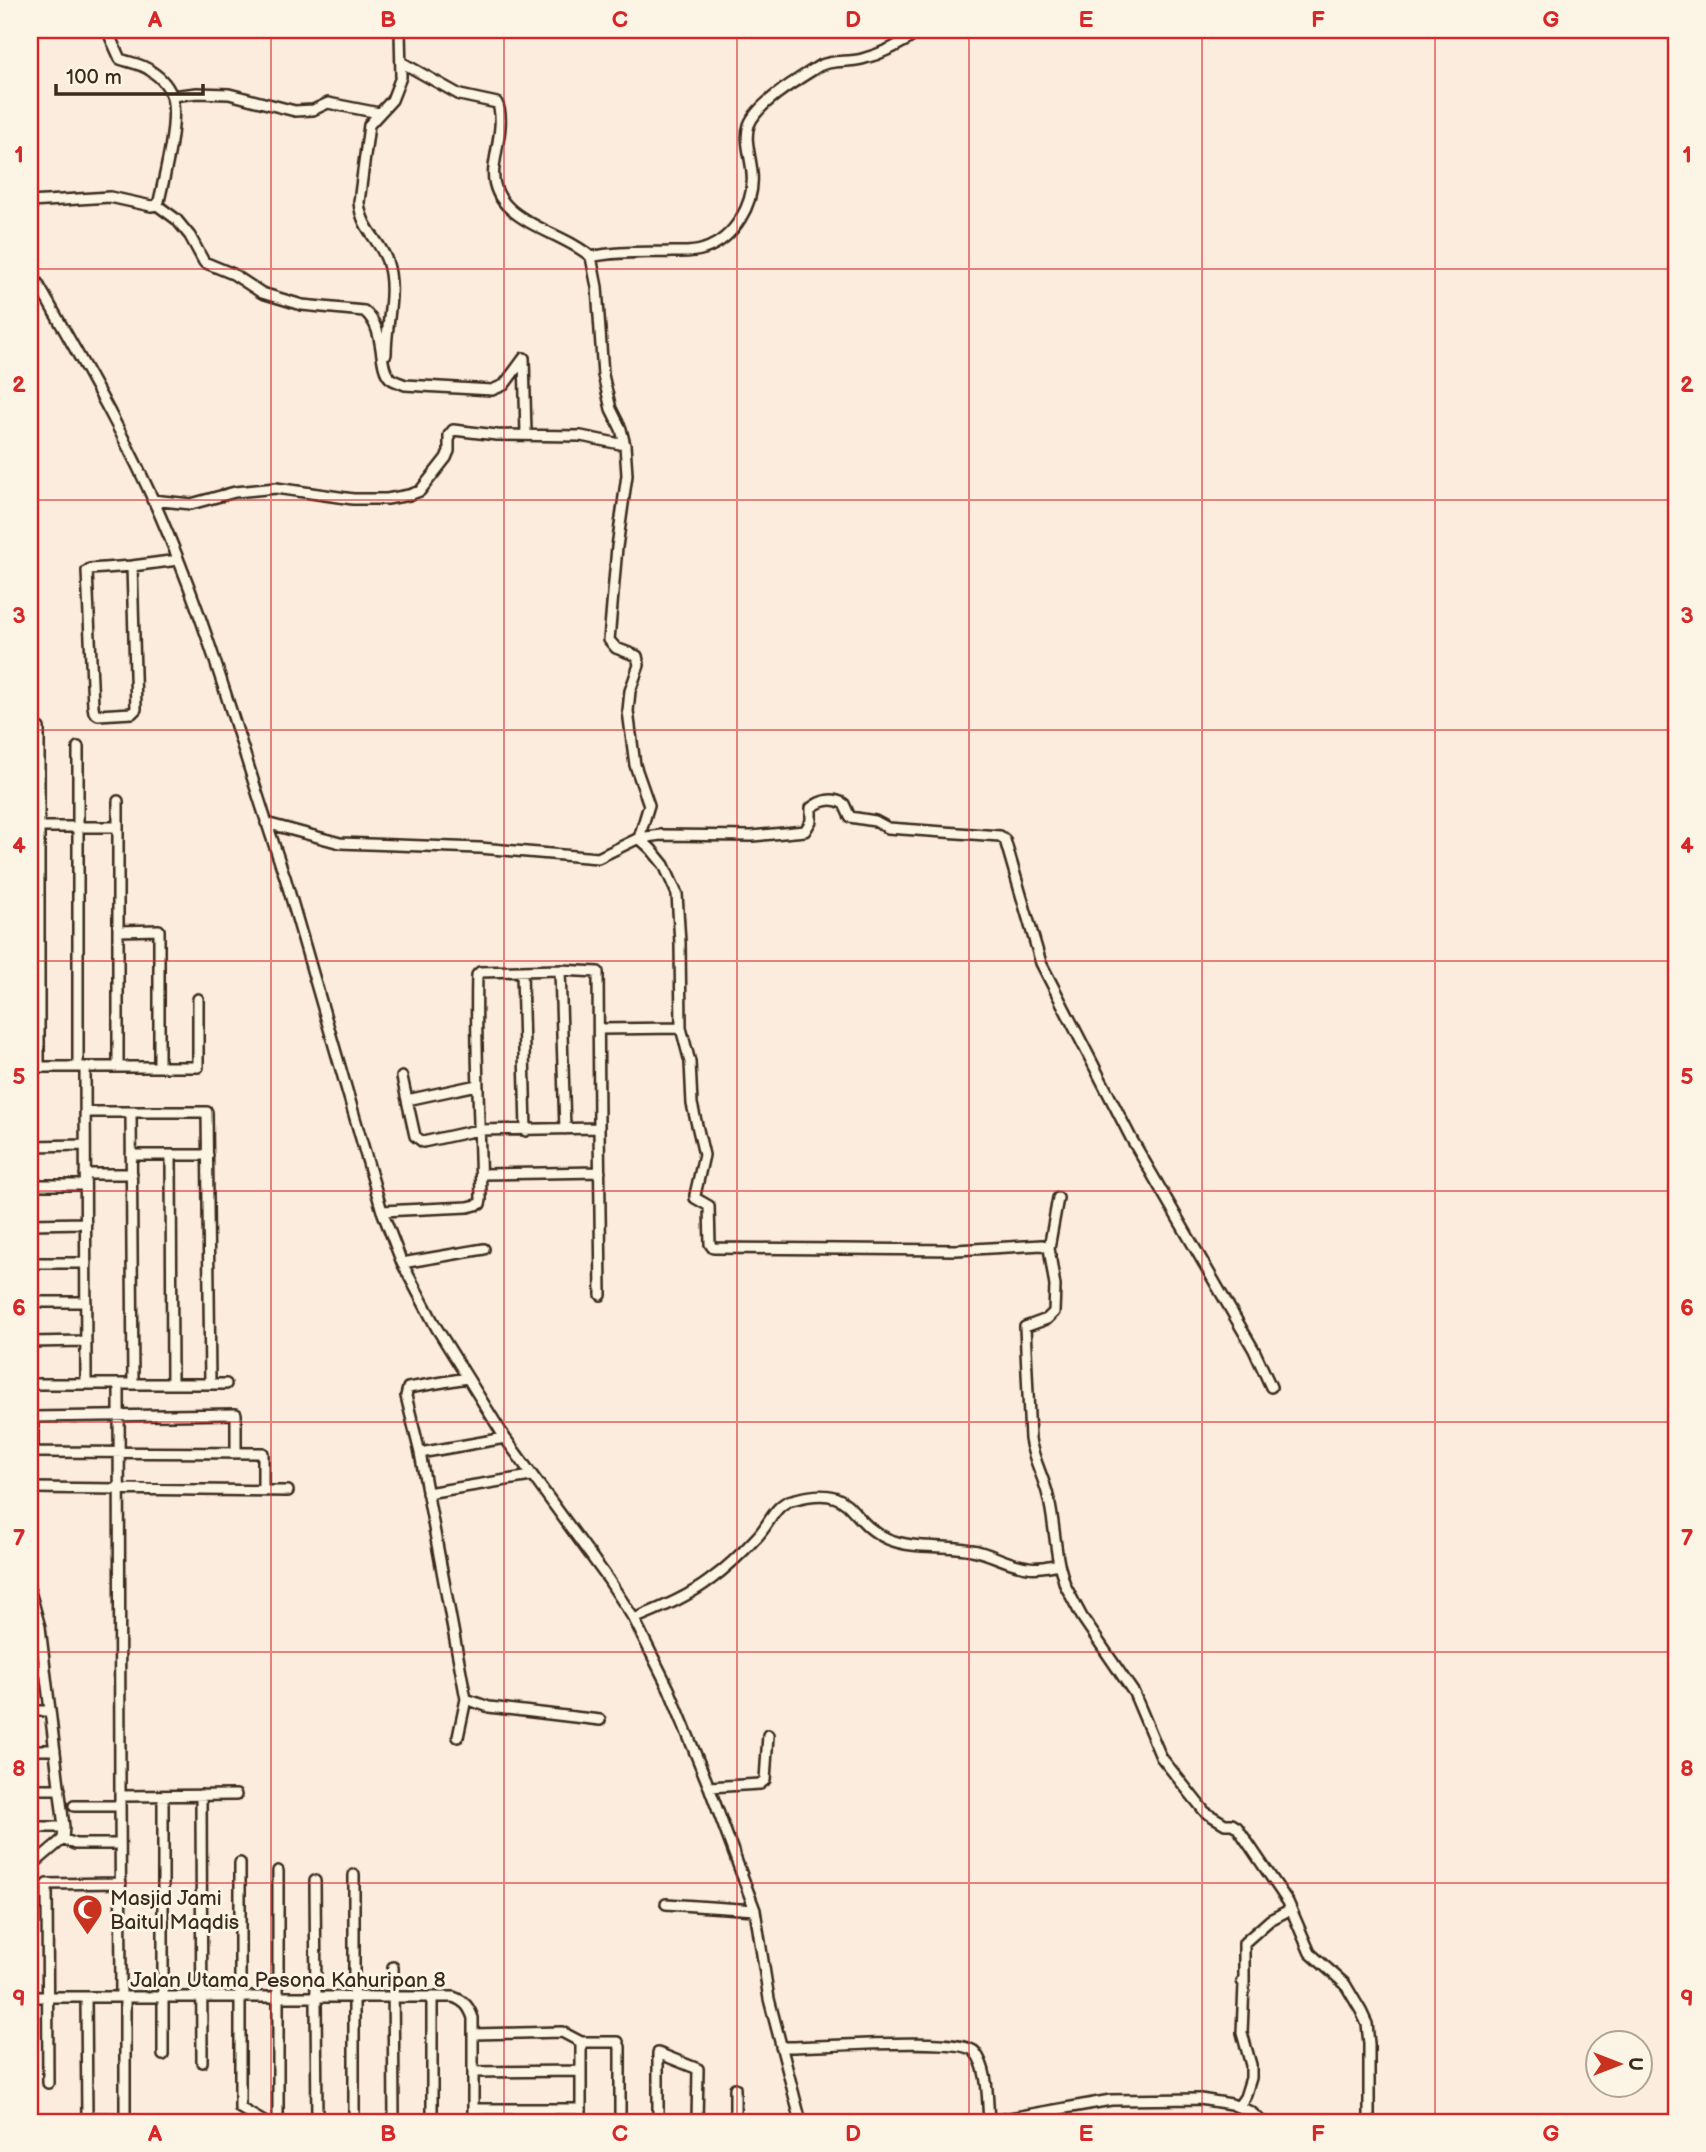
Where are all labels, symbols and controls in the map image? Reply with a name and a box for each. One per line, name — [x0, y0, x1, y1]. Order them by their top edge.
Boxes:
text: A — [147, 6, 163, 34]
text: B — [380, 6, 396, 34]
text: C — [612, 6, 628, 34]
text: D — [845, 6, 861, 34]
text: E — [1079, 6, 1094, 34]
text: F — [1311, 6, 1325, 34]
text: G — [1543, 6, 1560, 34]
scale bar — [56, 52, 203, 96]
text: 100 m — [66, 65, 122, 90]
text: 1 — [14, 141, 24, 169]
text: 1 — [1682, 141, 1692, 169]
text: 2 — [12, 371, 26, 399]
text: 2 — [1680, 371, 1694, 399]
text: 3 — [12, 602, 26, 630]
text: 3 — [1680, 602, 1694, 630]
text: 4 — [12, 832, 26, 860]
text: 4 — [1680, 832, 1694, 860]
text: 5 — [12, 1063, 26, 1091]
text: 5 — [1680, 1063, 1694, 1091]
text: 6 — [12, 1294, 26, 1322]
text: 6 — [1680, 1294, 1694, 1322]
text: 7 — [13, 1524, 26, 1552]
text: 7 — [1681, 1524, 1694, 1552]
text: 8 — [12, 1755, 26, 1783]
text: 8 — [1680, 1755, 1694, 1783]
place label: Masjid Jami Baitul Maqdis — [110, 1886, 239, 1935]
mosque icon: Masjid Jami Baitul Maqdis — [70, 1893, 104, 1937]
street label: Jalan Utama Pesona Kahuripan 8 — [130, 1968, 446, 1993]
text: 9 — [12, 1985, 26, 2013]
text: 9 — [1680, 1985, 1694, 2013]
north arrow — [1584, 2030, 1654, 2100]
text: U — [1623, 2057, 1646, 2071]
text: A — [147, 2120, 163, 2148]
text: B — [380, 2120, 396, 2148]
text: C — [612, 2120, 628, 2148]
text: D — [845, 2120, 861, 2148]
text: E — [1079, 2120, 1094, 2148]
text: F — [1311, 2120, 1325, 2148]
text: G — [1543, 2120, 1560, 2148]

